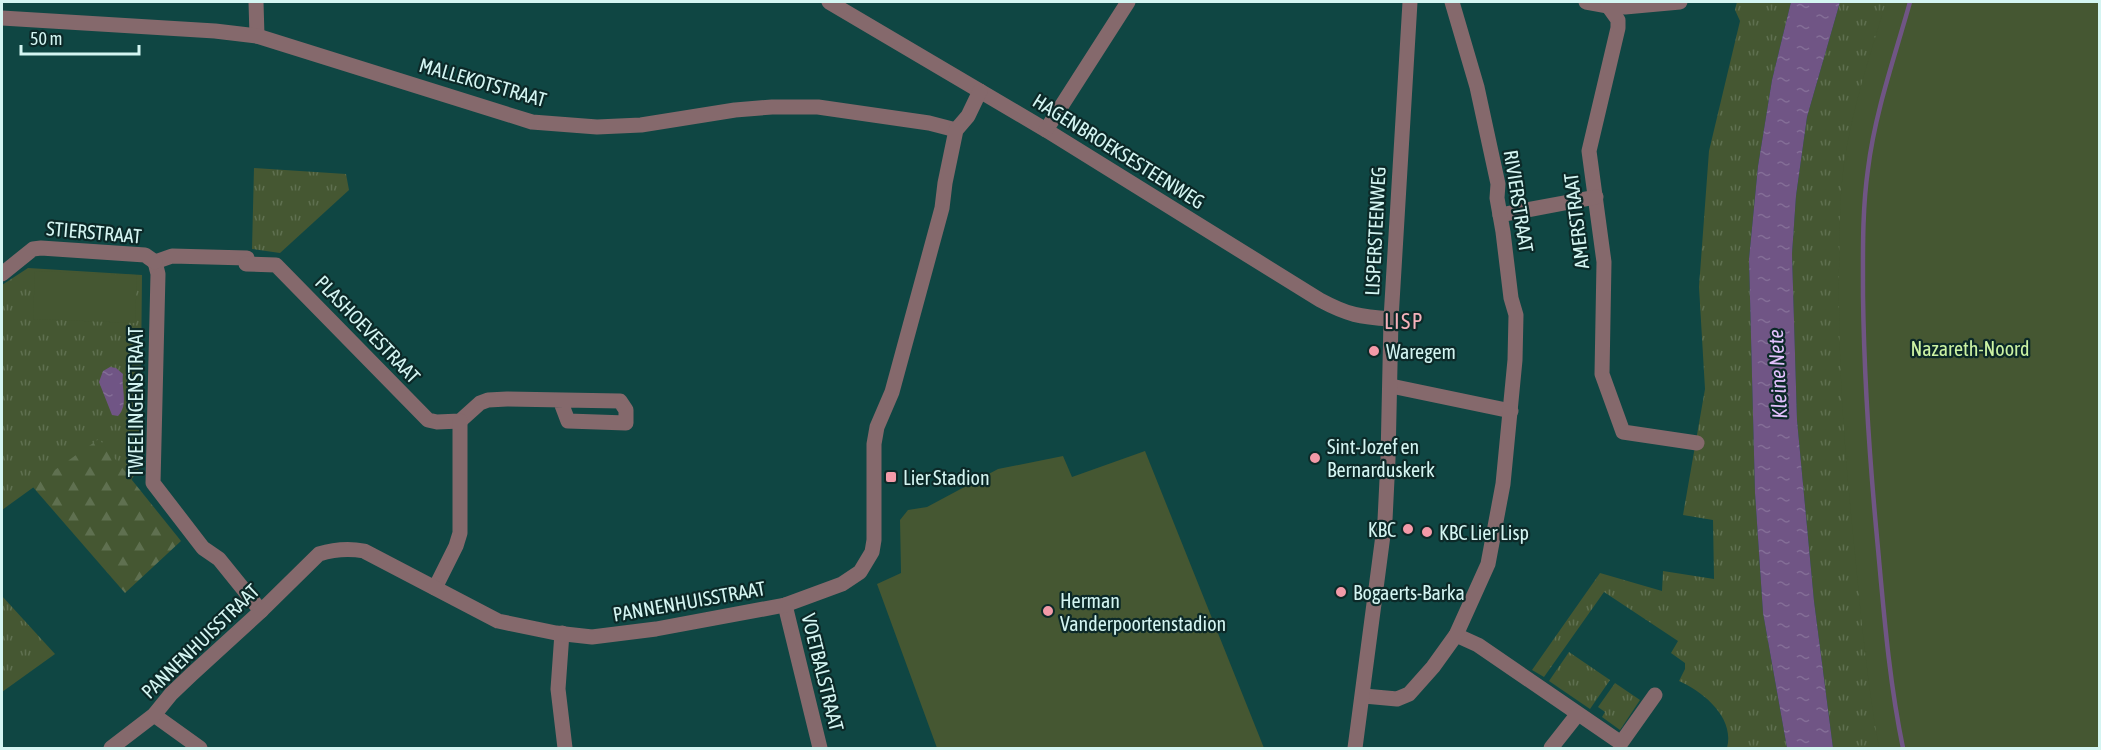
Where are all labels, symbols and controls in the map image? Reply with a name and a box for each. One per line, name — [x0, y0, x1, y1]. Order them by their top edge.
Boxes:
scale bar — [21, 18, 140, 56]
text: 50 m — [30, 28, 62, 49]
street label: MALLEKOTSTRAAT — [417, 53, 549, 111]
street label: HAGENBROEKSESTEENWEG — [1029, 89, 1209, 213]
street label: RIVIERSTRAAT — [1500, 148, 1538, 254]
street label: LISPERSTEENWEG — [1360, 166, 1390, 296]
street label: AMERSTRAAT — [1559, 172, 1593, 270]
street label: STIERSTRAAT — [45, 216, 143, 248]
street label: PLASHOEVESTRAAT — [311, 270, 425, 388]
district label: LISP — [1384, 308, 1424, 334]
street label: TWEELINGENSTRAAT — [124, 326, 147, 477]
water label: Kleine Nete — [1763, 329, 1791, 419]
park label: Nazareth-Noord — [1910, 337, 2030, 360]
place label: Waregem — [1386, 340, 1456, 363]
marker: Waregem — [1367, 344, 1381, 358]
place label: Sint-Jozef en Bernarduskerk — [1327, 435, 1435, 481]
marker: Sint-Jozef en Bernarduskerk — [1308, 451, 1322, 465]
place label: Lier Stadion — [903, 466, 990, 489]
marker: Lier Stadion — [884, 470, 898, 484]
place label: KBC — [1368, 518, 1396, 541]
place label: KBC Lier Lisp — [1439, 521, 1529, 544]
marker: KBC — [1401, 522, 1415, 536]
marker: KBC Lier Lisp — [1420, 525, 1434, 539]
street label: PANNENHUISSTRAAT — [611, 576, 767, 626]
street label: PANNENHUISSTRAAT — [136, 579, 264, 703]
place label: Bogaerts-Barka — [1353, 581, 1465, 604]
marker: Bogaerts-Barka — [1334, 585, 1348, 599]
place label: Herman Vanderpoortenstadion — [1060, 589, 1226, 635]
marker: Herman Vanderpoortenstadion — [1041, 604, 1055, 618]
street label: VOETBALSTRAAT — [797, 611, 849, 733]

